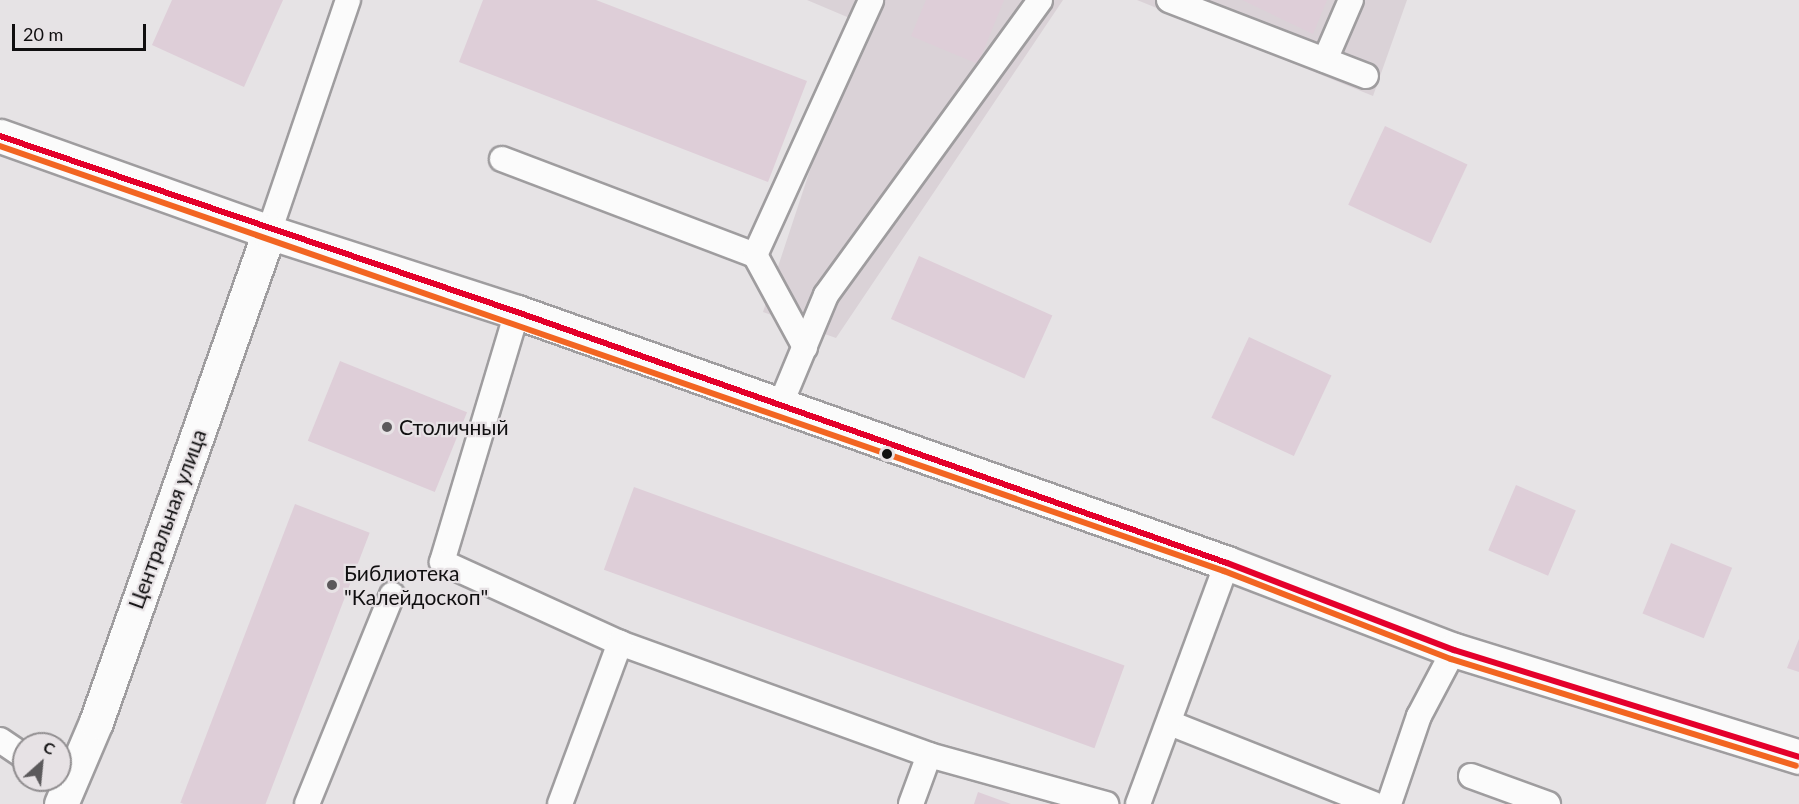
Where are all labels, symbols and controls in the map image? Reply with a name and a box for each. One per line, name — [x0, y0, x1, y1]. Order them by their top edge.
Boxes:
scale bar — [15, 12, 148, 50]
text: 20 m — [23, 23, 63, 45]
place label: Столичный — [399, 414, 509, 440]
marker: Столичный — [380, 420, 394, 434]
street label: Центральная улица — [123, 426, 211, 612]
unlabelled marker — [881, 448, 893, 460]
place label: Библиотека "Калейдоскоп" — [344, 560, 488, 610]
marker: Библиотека "Калейдоскоп" — [325, 578, 339, 592]
north arrow — [12, 732, 72, 792]
text: С — [40, 736, 59, 758]

